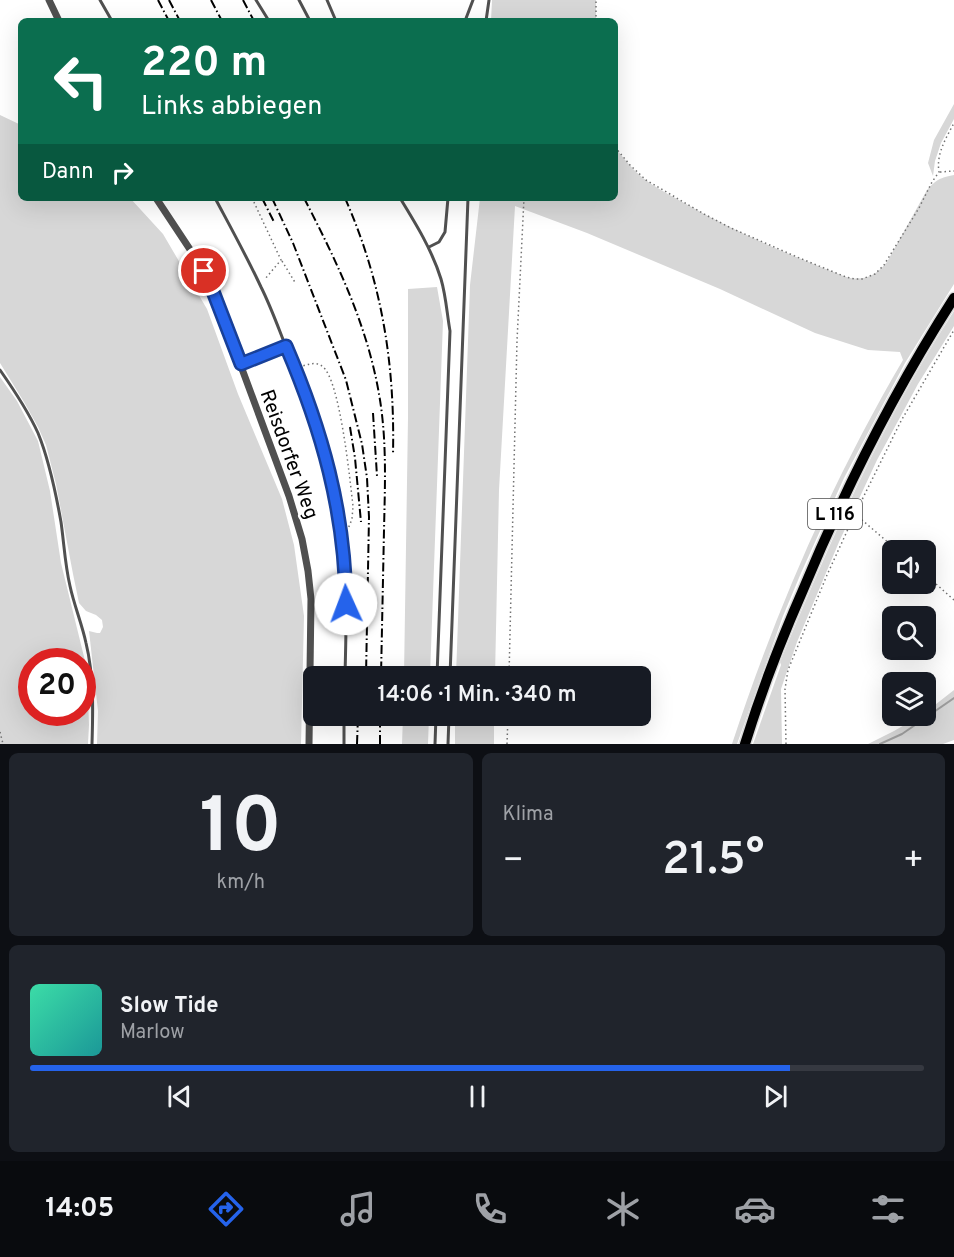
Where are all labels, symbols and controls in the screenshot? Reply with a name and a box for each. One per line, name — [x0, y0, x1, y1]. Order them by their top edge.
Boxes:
text: 220 m — [141, 38, 267, 91]
icon: left — [42, 42, 120, 120]
text: Links abbiegen — [141, 90, 322, 124]
icon: right — [106, 156, 139, 189]
text: Dann — [42, 159, 94, 186]
pin — [178, 245, 229, 296]
icon: arrive — [187, 254, 220, 287]
street label: Reisdorfer Weg — [253, 386, 324, 523]
road number: L 116 — [808, 499, 862, 529]
map controls — [882, 540, 936, 726]
button: sound — [882, 540, 936, 594]
position arrow — [314, 572, 378, 636]
button: search — [882, 606, 936, 660]
speed limit sign: 20 — [18, 648, 96, 726]
button: layers — [882, 672, 936, 726]
text: 14:06 · 1 Min. · 340 m — [378, 682, 576, 709]
text: 10 — [200, 781, 282, 880]
text: Klima — [503, 802, 554, 828]
text: 21.5° — [662, 833, 764, 890]
text: − — [503, 841, 524, 883]
text: + — [903, 841, 924, 883]
text: km/h — [216, 870, 265, 896]
text: Slow Tide — [120, 993, 219, 1020]
text: Marlow — [120, 1020, 184, 1046]
icon: previous — [163, 1080, 196, 1113]
icon: pause — [461, 1080, 494, 1113]
icon: next — [759, 1080, 792, 1113]
icon: directions — [205, 1188, 247, 1230]
icon: music — [337, 1188, 379, 1230]
icon: phone — [469, 1188, 511, 1230]
icon: climate — [602, 1188, 644, 1230]
icon: car — [734, 1188, 776, 1230]
icon: filters — [867, 1188, 909, 1230]
text: 14:05 — [45, 1192, 114, 1226]

